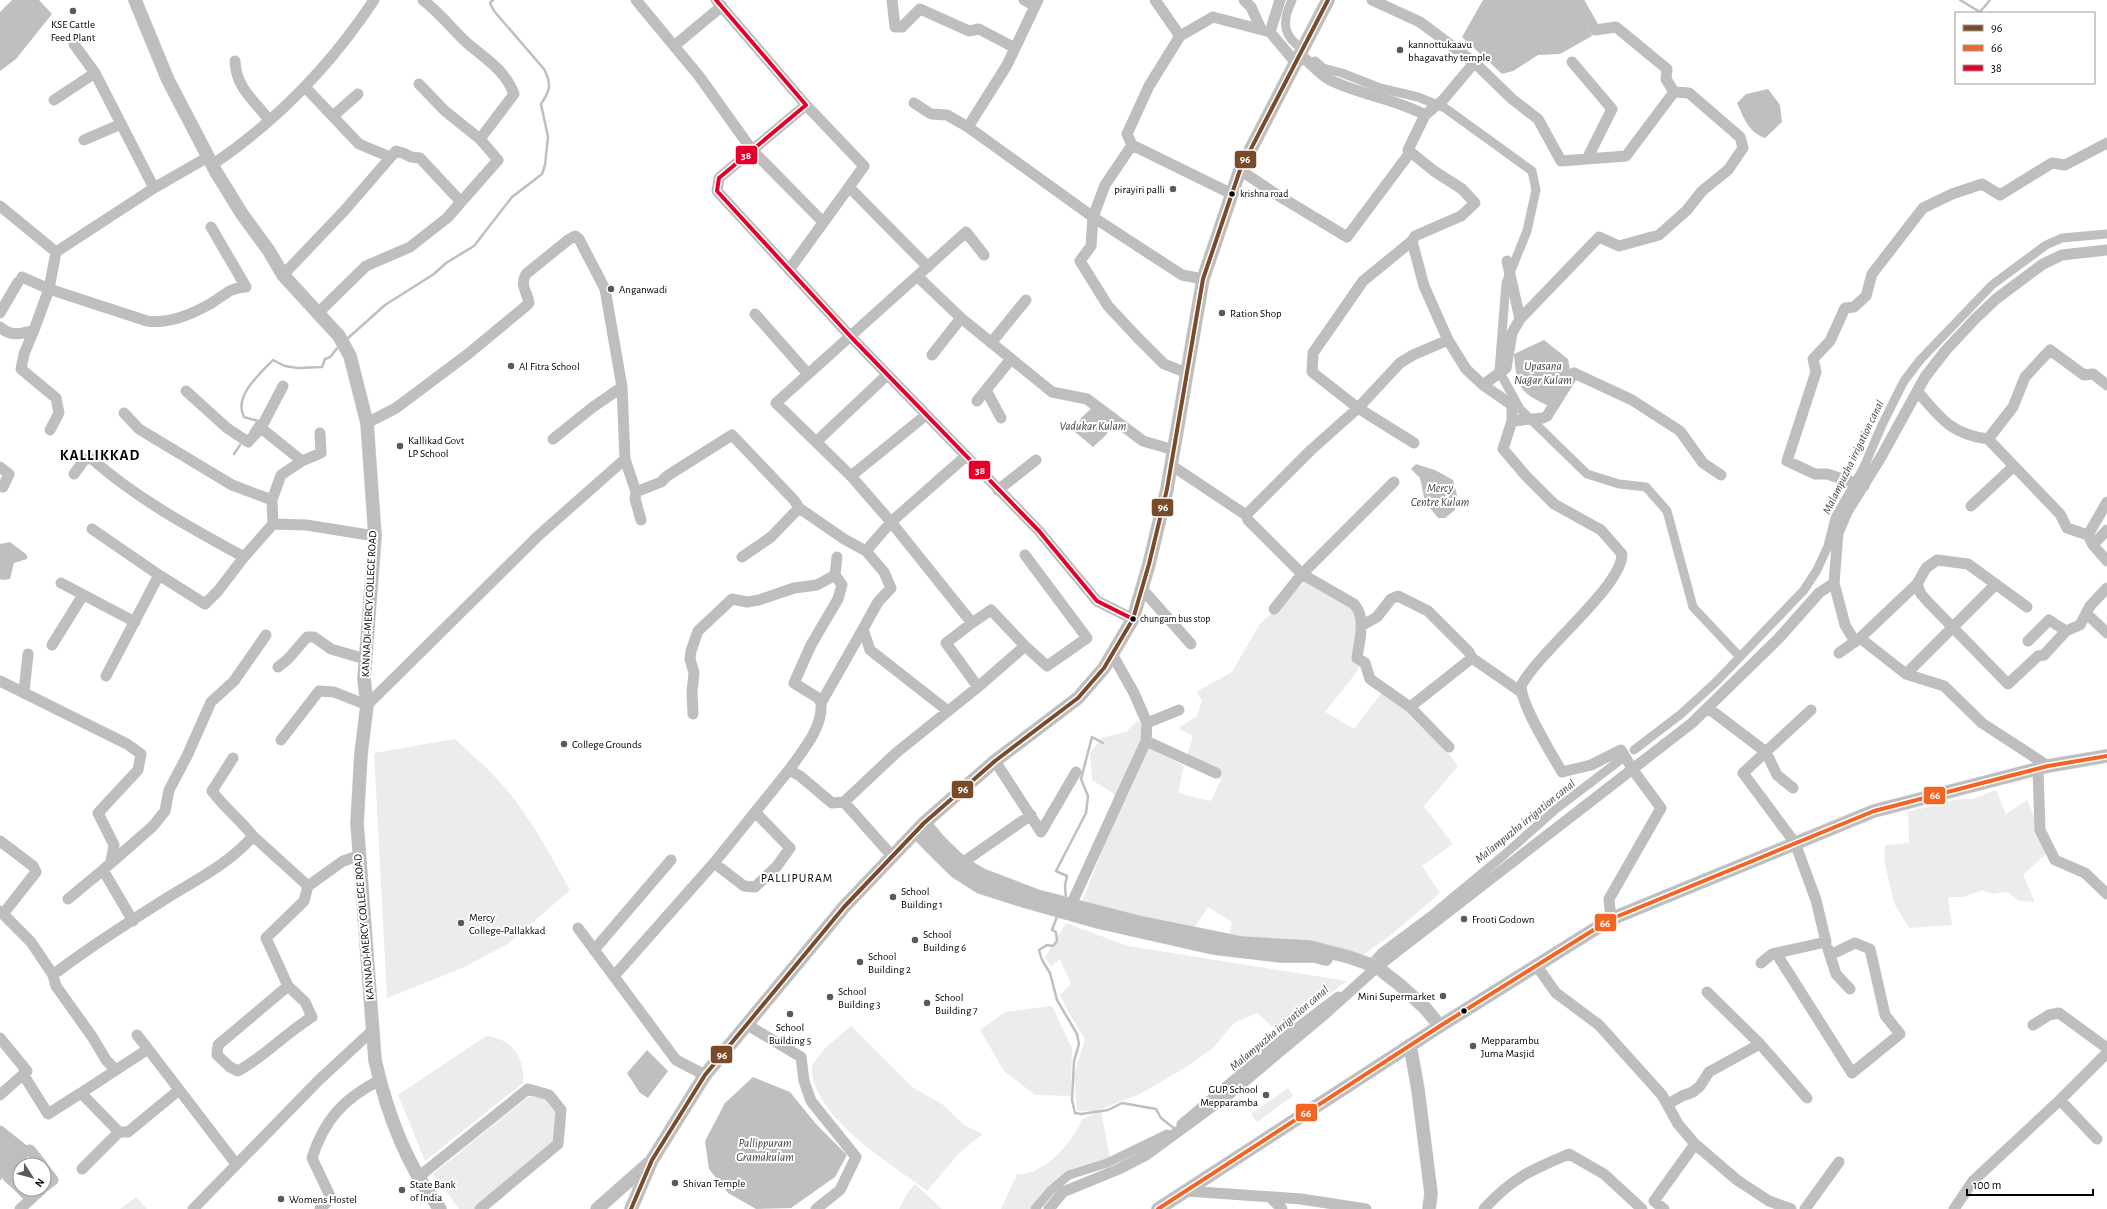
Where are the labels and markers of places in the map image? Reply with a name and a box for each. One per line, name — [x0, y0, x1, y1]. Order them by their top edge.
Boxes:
marker: KSE Cattle Feed Plant — [68, 6, 78, 16]
place label: KSE Cattle Feed Plant — [51, 19, 96, 43]
place label: kannottukaavu bhagavathy temple — [1408, 39, 1490, 63]
marker: kannottukaavu bhagavathy temple — [1395, 45, 1405, 55]
place label: pirayiri palli — [1114, 184, 1165, 195]
marker: pirayiri palli — [1168, 184, 1178, 194]
marker: krishna road — [1227, 189, 1237, 199]
place label: krishna road — [1240, 189, 1288, 199]
marker: Anganwadi — [606, 284, 616, 294]
place label: Anganwadi — [619, 284, 667, 295]
marker: Ration Shop — [1217, 308, 1227, 318]
place label: Ration Shop — [1230, 308, 1282, 319]
marker: Al Fitra School — [506, 361, 516, 371]
place label: Al Fitra School — [519, 361, 580, 372]
place label: Kallikad Govt LP School — [408, 435, 465, 459]
marker: Kallikad Govt LP School — [395, 441, 405, 451]
marker: chungam bus stop — [1128, 614, 1138, 624]
place label: chungam bus stop — [1140, 614, 1210, 624]
marker: College Grounds — [559, 739, 569, 749]
place label: College Grounds — [572, 739, 642, 750]
place label: School Building 1 — [901, 886, 943, 910]
marker: School Building 1 — [888, 892, 898, 902]
place label: Mercy College-Pallakkad — [469, 912, 546, 936]
marker: Frooti Godown — [1459, 914, 1469, 924]
place label: Frooti Godown — [1472, 914, 1535, 925]
marker: Mercy College-Pallakkad — [456, 918, 466, 928]
place label: School Building 6 — [923, 929, 966, 953]
marker: School Building 6 — [910, 935, 920, 945]
place label: School Building 2 — [868, 951, 911, 975]
marker: School Building 2 — [855, 957, 865, 967]
place label: School Building 3 — [838, 986, 881, 1010]
place label: Mini Supermarket — [1358, 991, 1435, 1002]
marker: Mini Supermarket — [1438, 991, 1448, 1001]
marker: School Building 3 — [825, 992, 835, 1002]
place label: School Building 7 — [935, 992, 978, 1016]
marker: School Building 7 — [922, 998, 932, 1008]
unlabelled marker — [1459, 1006, 1469, 1016]
marker: School Building 5 — [785, 1009, 795, 1019]
place label: School Building 5 — [769, 1022, 812, 1046]
place label: Mepparambu Juma Masjid — [1481, 1035, 1540, 1059]
marker: Mepparambu Juma Masjid — [1468, 1041, 1478, 1051]
place label: GUP School Mepparamba — [1200, 1084, 1258, 1108]
marker: GUP School Mepparamba — [1261, 1090, 1271, 1100]
marker: Shivan Temple — [670, 1178, 680, 1188]
place label: Shivan Temple — [683, 1178, 745, 1189]
place label: State Bank of India — [410, 1179, 456, 1203]
marker: State Bank of India — [397, 1185, 407, 1195]
marker: Womens Hostel — [276, 1194, 286, 1204]
place label: Womens Hostel — [289, 1194, 357, 1205]

